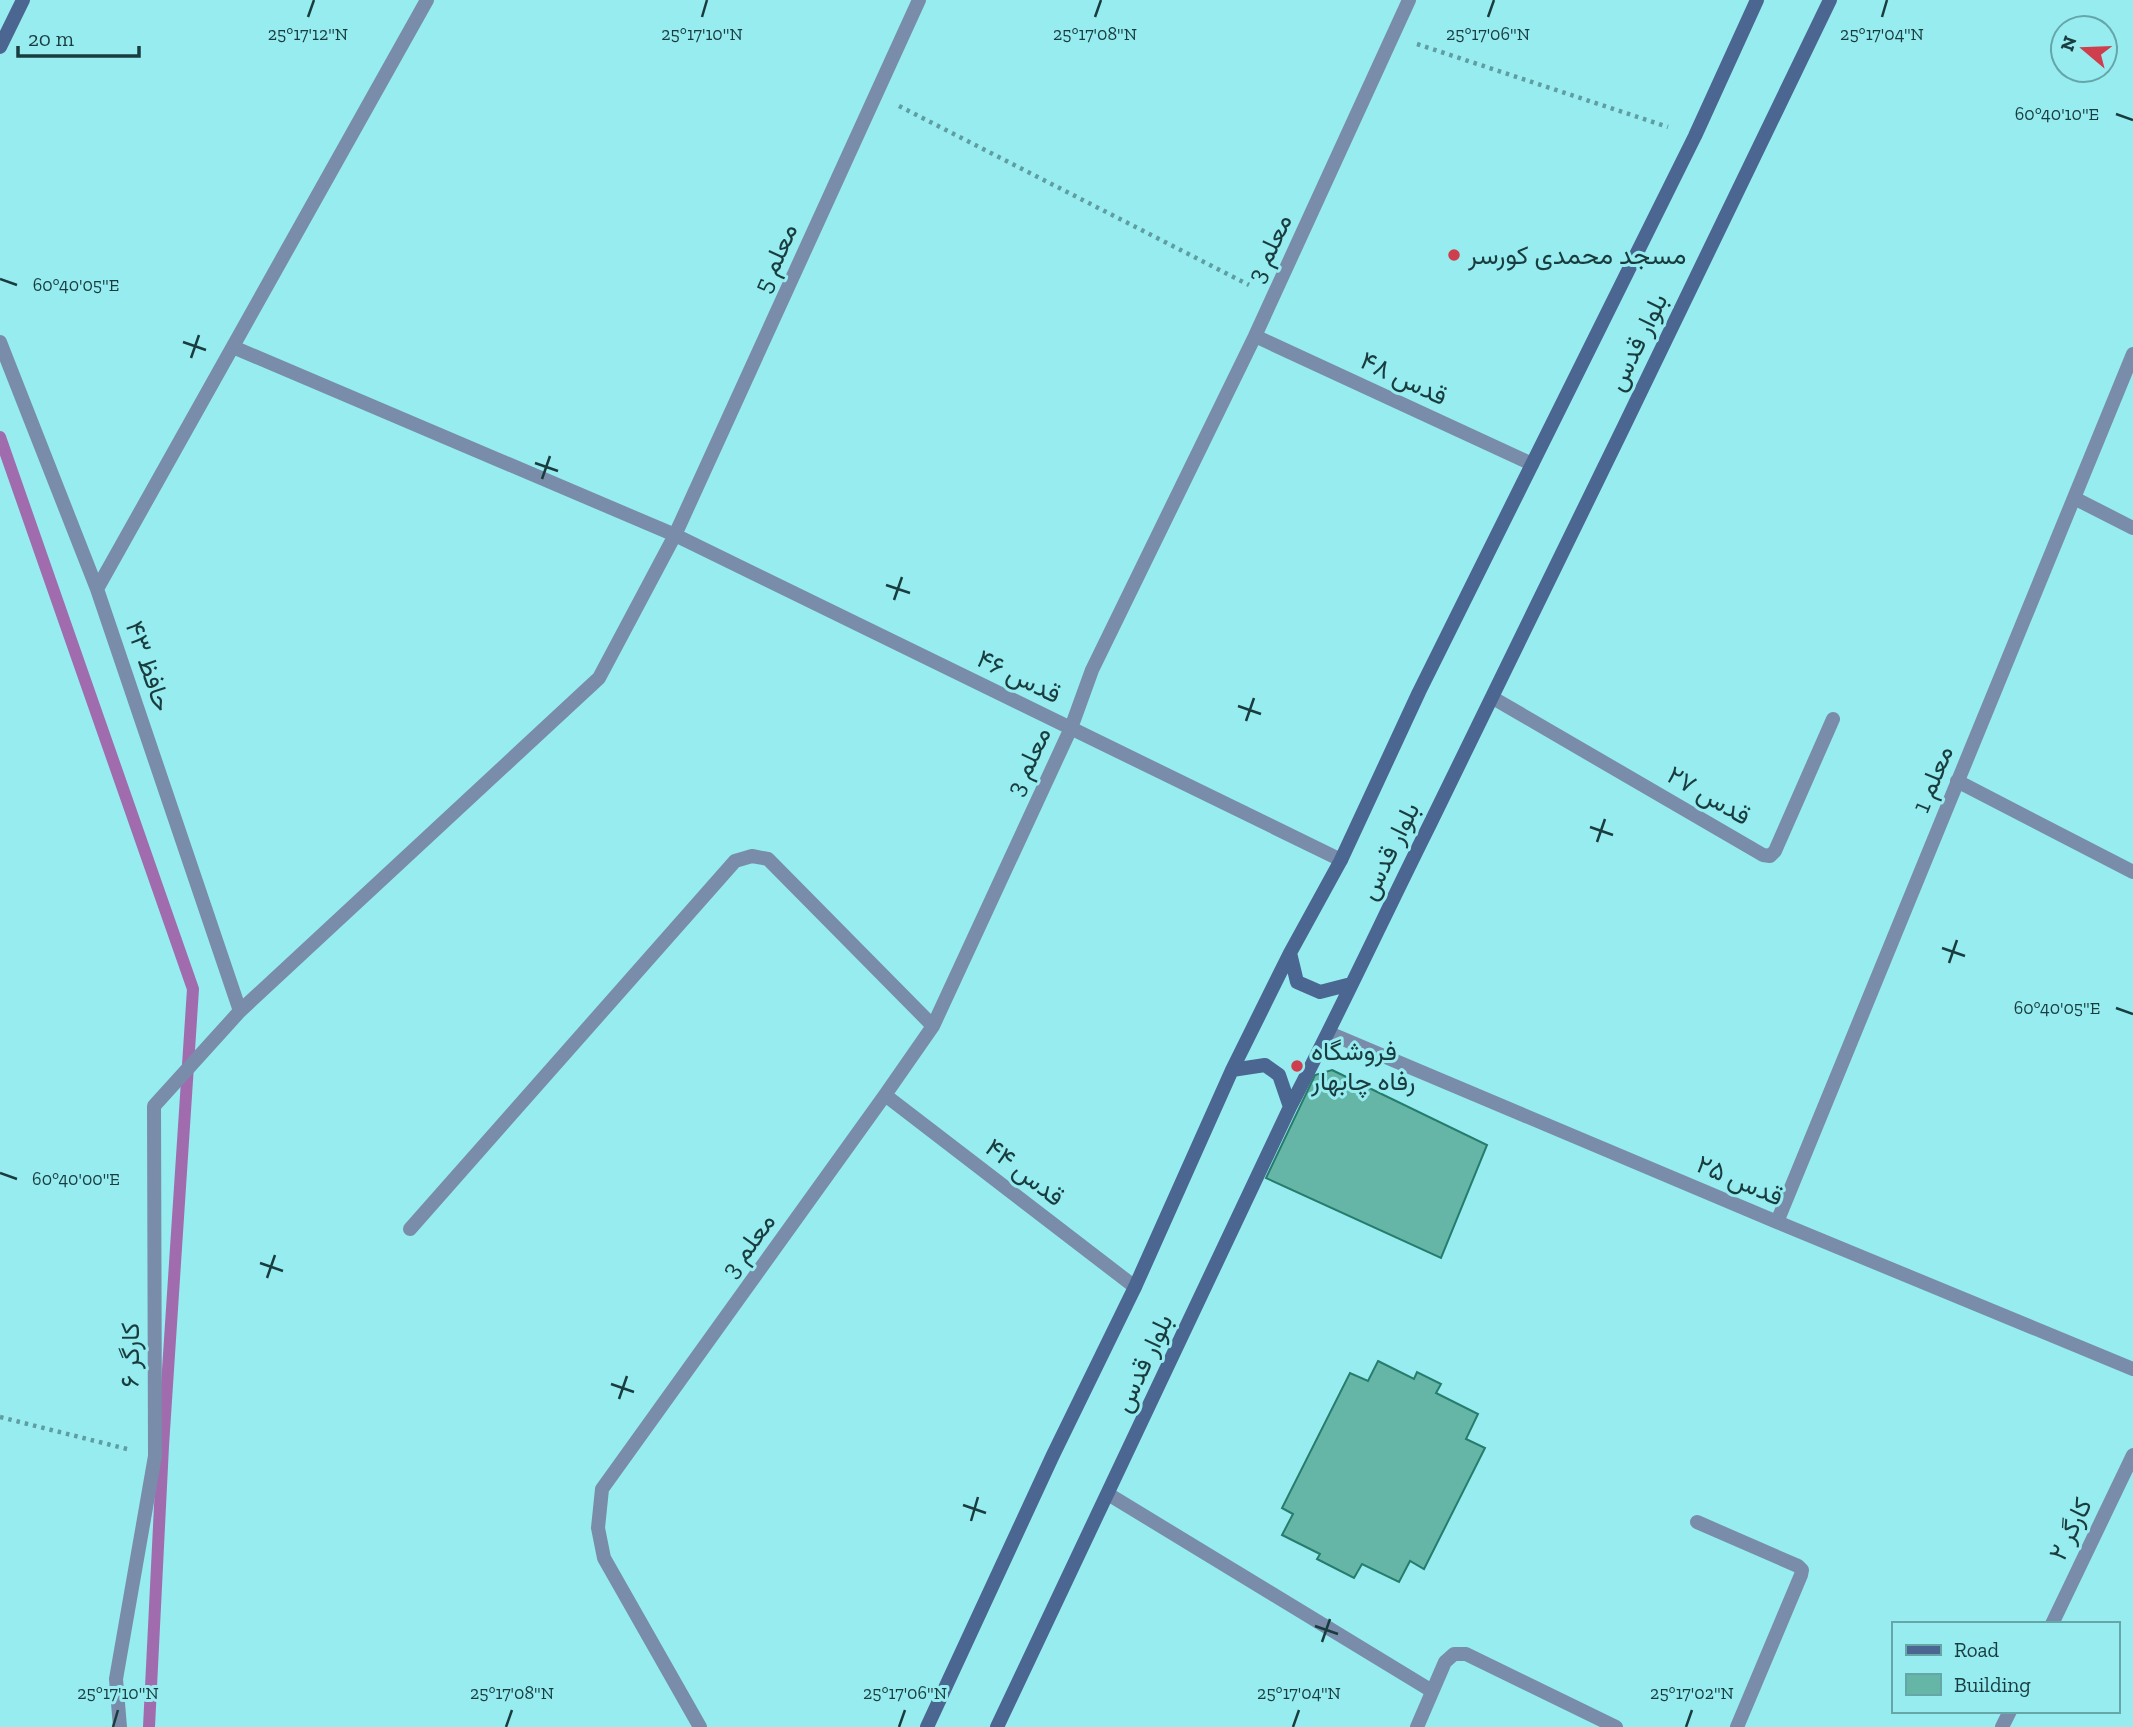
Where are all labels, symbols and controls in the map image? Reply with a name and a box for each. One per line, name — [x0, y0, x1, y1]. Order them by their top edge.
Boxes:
scale bar — [18, 14, 138, 58]
north arrow — [2049, 14, 2119, 84]
text: 25°17'12"N — [268, 23, 348, 45]
text: 25°17'10"N — [661, 23, 743, 45]
text: 25°17'08"N — [1053, 23, 1137, 45]
text: 25°17'06"N — [1446, 23, 1530, 45]
text: 25°17'04"N — [1840, 23, 1924, 45]
text: 20 m — [28, 26, 74, 51]
text: N — [2055, 33, 2082, 54]
text: 60°40'10"E — [2015, 103, 2099, 125]
street label: معلم 3 — [1239, 209, 1300, 288]
street label: معلم 5 — [746, 218, 805, 298]
place label: مسجد محمدی کورسر — [1467, 239, 1686, 271]
marker: مسجد محمدی کورسر — [1446, 247, 1462, 263]
text: 60°40'05"E — [33, 274, 119, 296]
street label: بلوار قدس — [1600, 288, 1674, 396]
street label: قدس ۴۸ — [1355, 344, 1453, 412]
street label: حافظ ۴۳ — [119, 616, 179, 716]
street label: قدس ۴۶ — [972, 642, 1066, 710]
street label: معلم 3 — [998, 722, 1059, 801]
street label: معلم 1 — [1904, 741, 1961, 818]
street label: قدس ۲۷ — [1661, 758, 1757, 832]
street label: بلوار قدس — [1352, 797, 1426, 905]
text: 60°40'05"E — [2014, 997, 2100, 1019]
place label: فروشگاه رفاه چابهار — [1310, 1035, 1415, 1099]
marker: فروشگاه رفاه چابهار — [1289, 1058, 1305, 1074]
street label: قدس ۴۴ — [979, 1131, 1071, 1213]
street label: قدس ۲۵ — [1692, 1147, 1788, 1213]
text: 60°40'00"E — [32, 1168, 120, 1190]
street label: معلم 3 — [714, 1206, 783, 1284]
street label: بلوار قدس — [1106, 1309, 1180, 1417]
street label: کارگر ۶ — [114, 1323, 146, 1388]
street label: کارگر ۲ — [2041, 1492, 2099, 1566]
legend — [1892, 1622, 2119, 1713]
text: Road — [1954, 1637, 2000, 1662]
text: Building — [1954, 1672, 2031, 1697]
text: 25°17'10"N — [77, 1682, 159, 1704]
text: 25°17'08"N — [470, 1682, 554, 1704]
text: 25°17'06"N — [863, 1682, 947, 1704]
text: 25°17'04"N — [1257, 1682, 1341, 1704]
text: 25°17'02"N — [1650, 1682, 1734, 1704]

